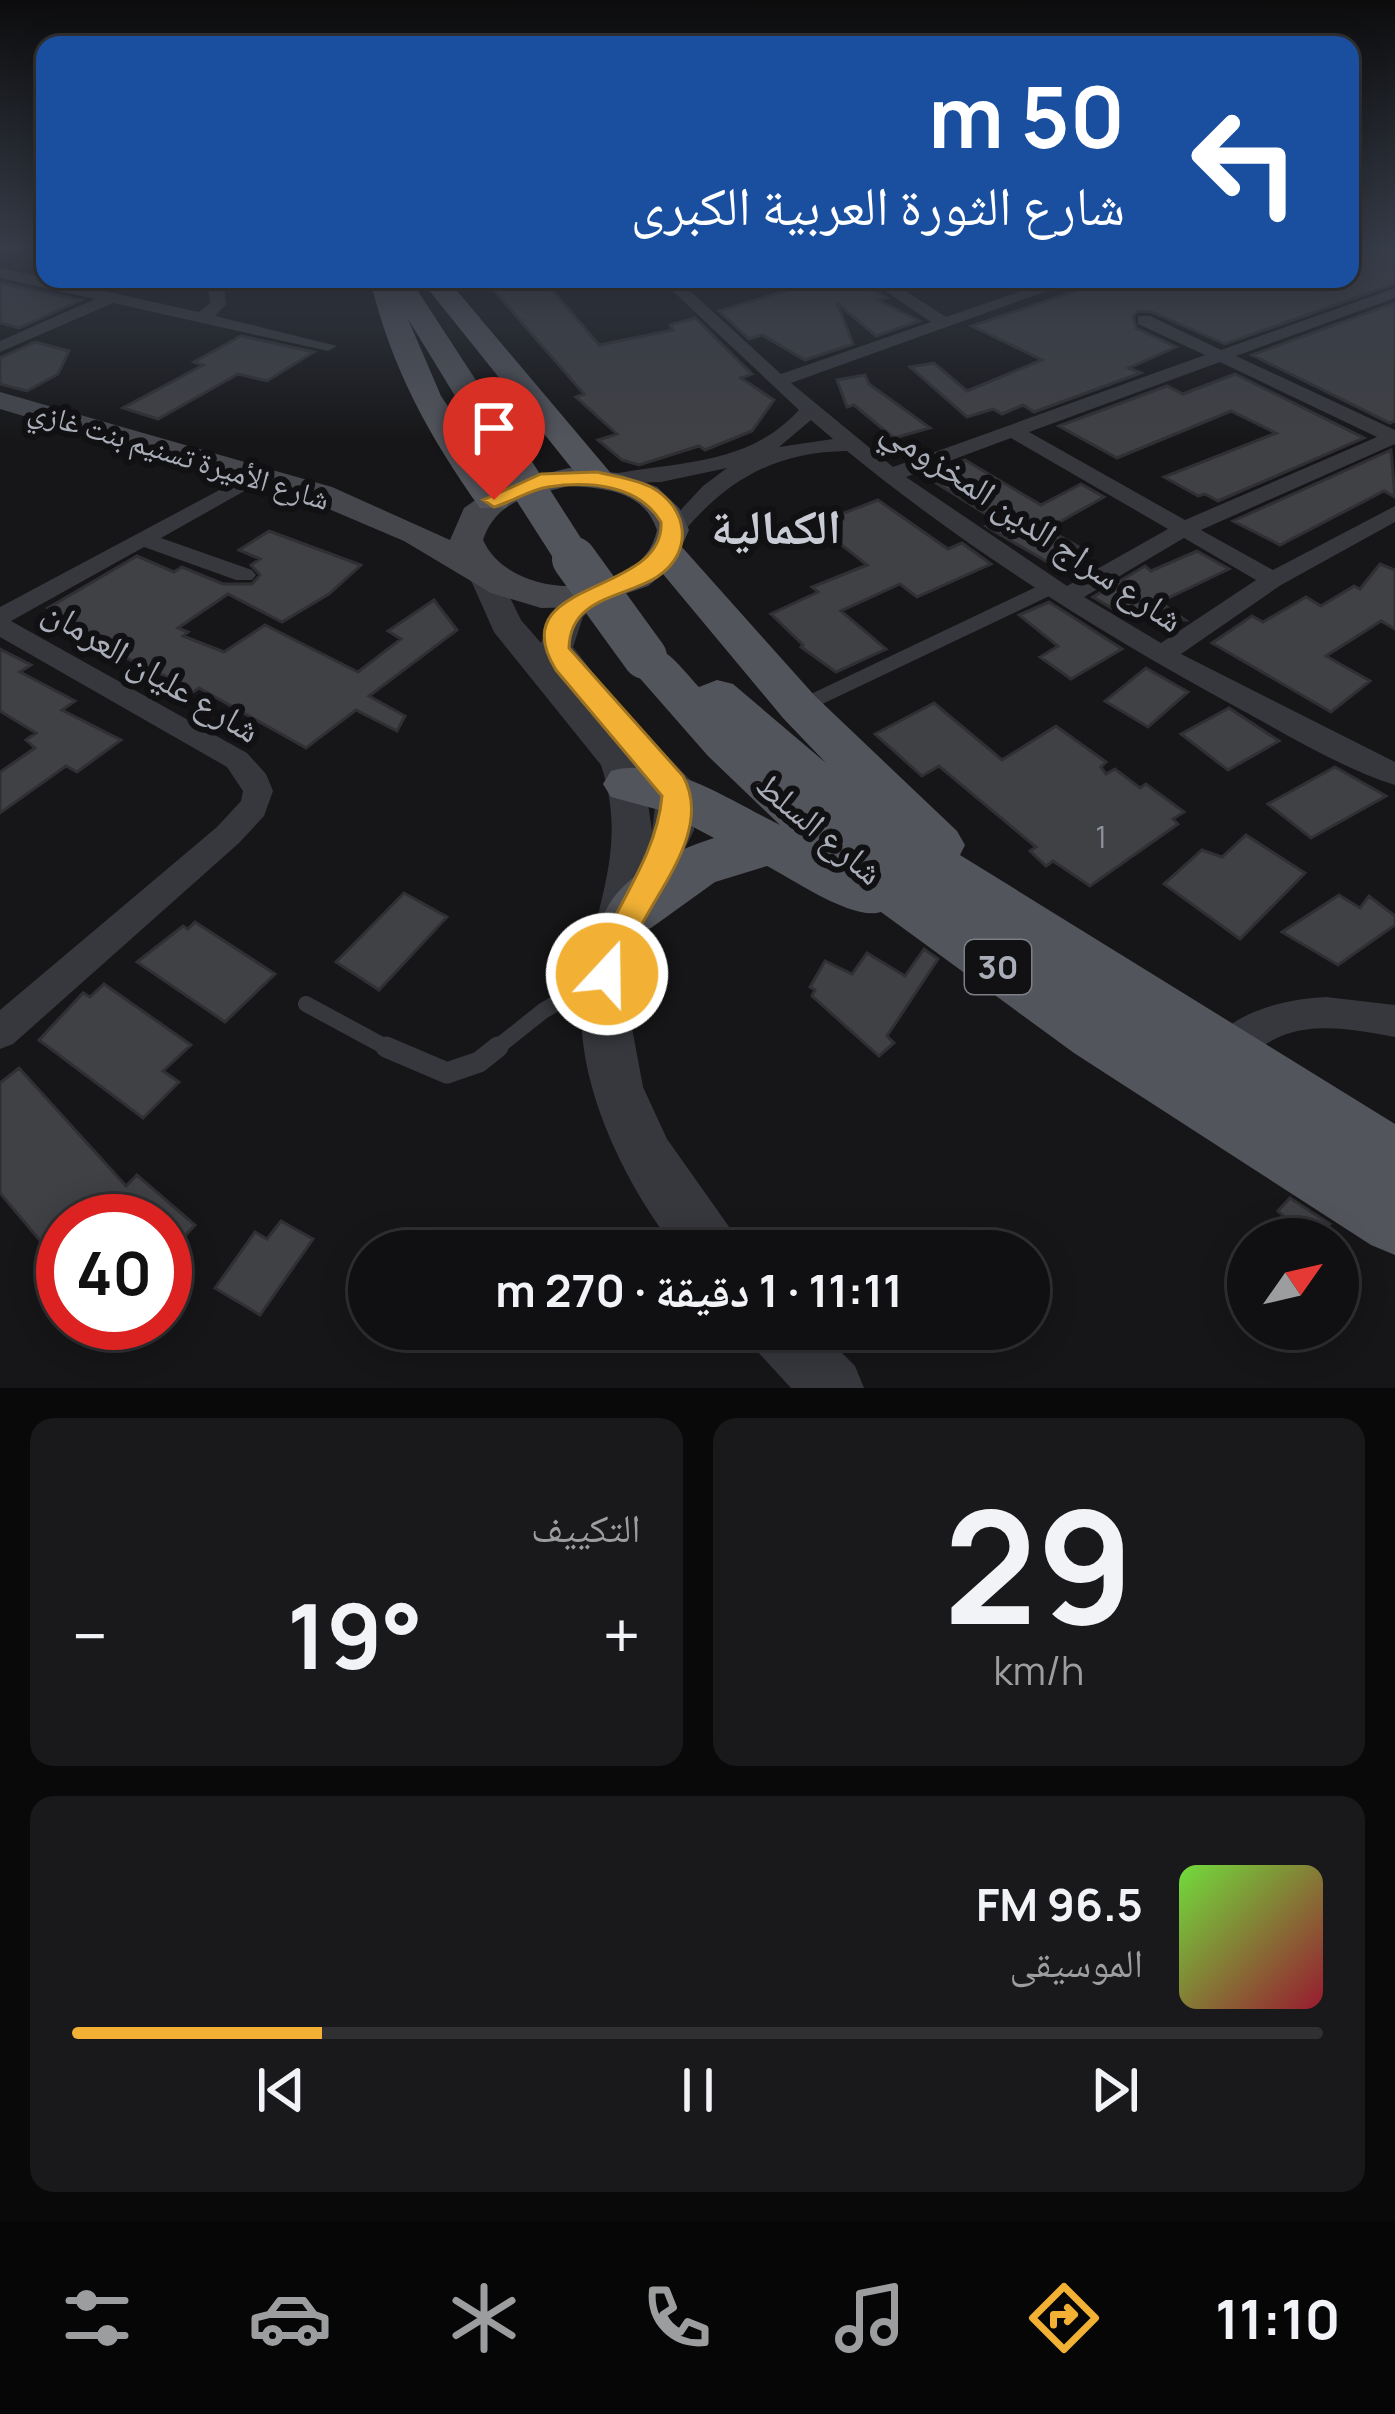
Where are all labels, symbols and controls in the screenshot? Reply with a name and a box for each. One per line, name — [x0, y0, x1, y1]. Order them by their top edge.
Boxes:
text: 50 m — [928, 58, 1125, 173]
icon: left — [1167, 84, 1323, 240]
text: شارع الثورة العربية الكبرى — [631, 167, 1125, 241]
pin — [443, 377, 545, 500]
street label: شارع الأميرة تسنيم بنت غازي — [23, 388, 335, 523]
icon: arrive — [461, 395, 527, 461]
street label: شارع سراج الدين المخزومي — [870, 404, 1194, 647]
district label: الكمالية — [711, 493, 841, 558]
street label: شارع عليان العرمان — [35, 585, 270, 754]
street label: شارع السلط — [746, 760, 894, 895]
house number: 1 — [1095, 816, 1107, 857]
position arrow — [544, 911, 670, 1037]
road number: 30 — [965, 940, 1031, 994]
speed limit sign: 40 — [36, 1194, 192, 1350]
north arrow — [1227, 1218, 1359, 1350]
map controls — [1227, 1218, 1359, 1350]
text: 11:11 · 1 دقيقة · 270 m — [495, 1259, 903, 1321]
text: 29 — [944, 1458, 1134, 1671]
text: التكييف — [531, 1500, 641, 1554]
text: 19° — [287, 1573, 423, 1696]
text: − — [72, 1590, 108, 1680]
text: + — [602, 1590, 641, 1680]
text: km/h — [993, 1643, 1084, 1697]
text: 96.5 FM — [976, 1873, 1143, 1935]
text: الموسيقى — [1010, 1935, 1143, 1989]
icon: previous — [248, 2057, 314, 2123]
icon: pause — [665, 2057, 731, 2123]
icon: next — [1082, 2057, 1148, 2123]
icon: filters — [55, 2276, 139, 2360]
icon: car — [248, 2276, 332, 2360]
icon: climate — [442, 2276, 526, 2360]
icon: phone — [635, 2276, 719, 2360]
icon: music — [828, 2276, 912, 2360]
icon: directions — [1022, 2276, 1106, 2360]
text: 11:10 — [1215, 2281, 1340, 2355]

